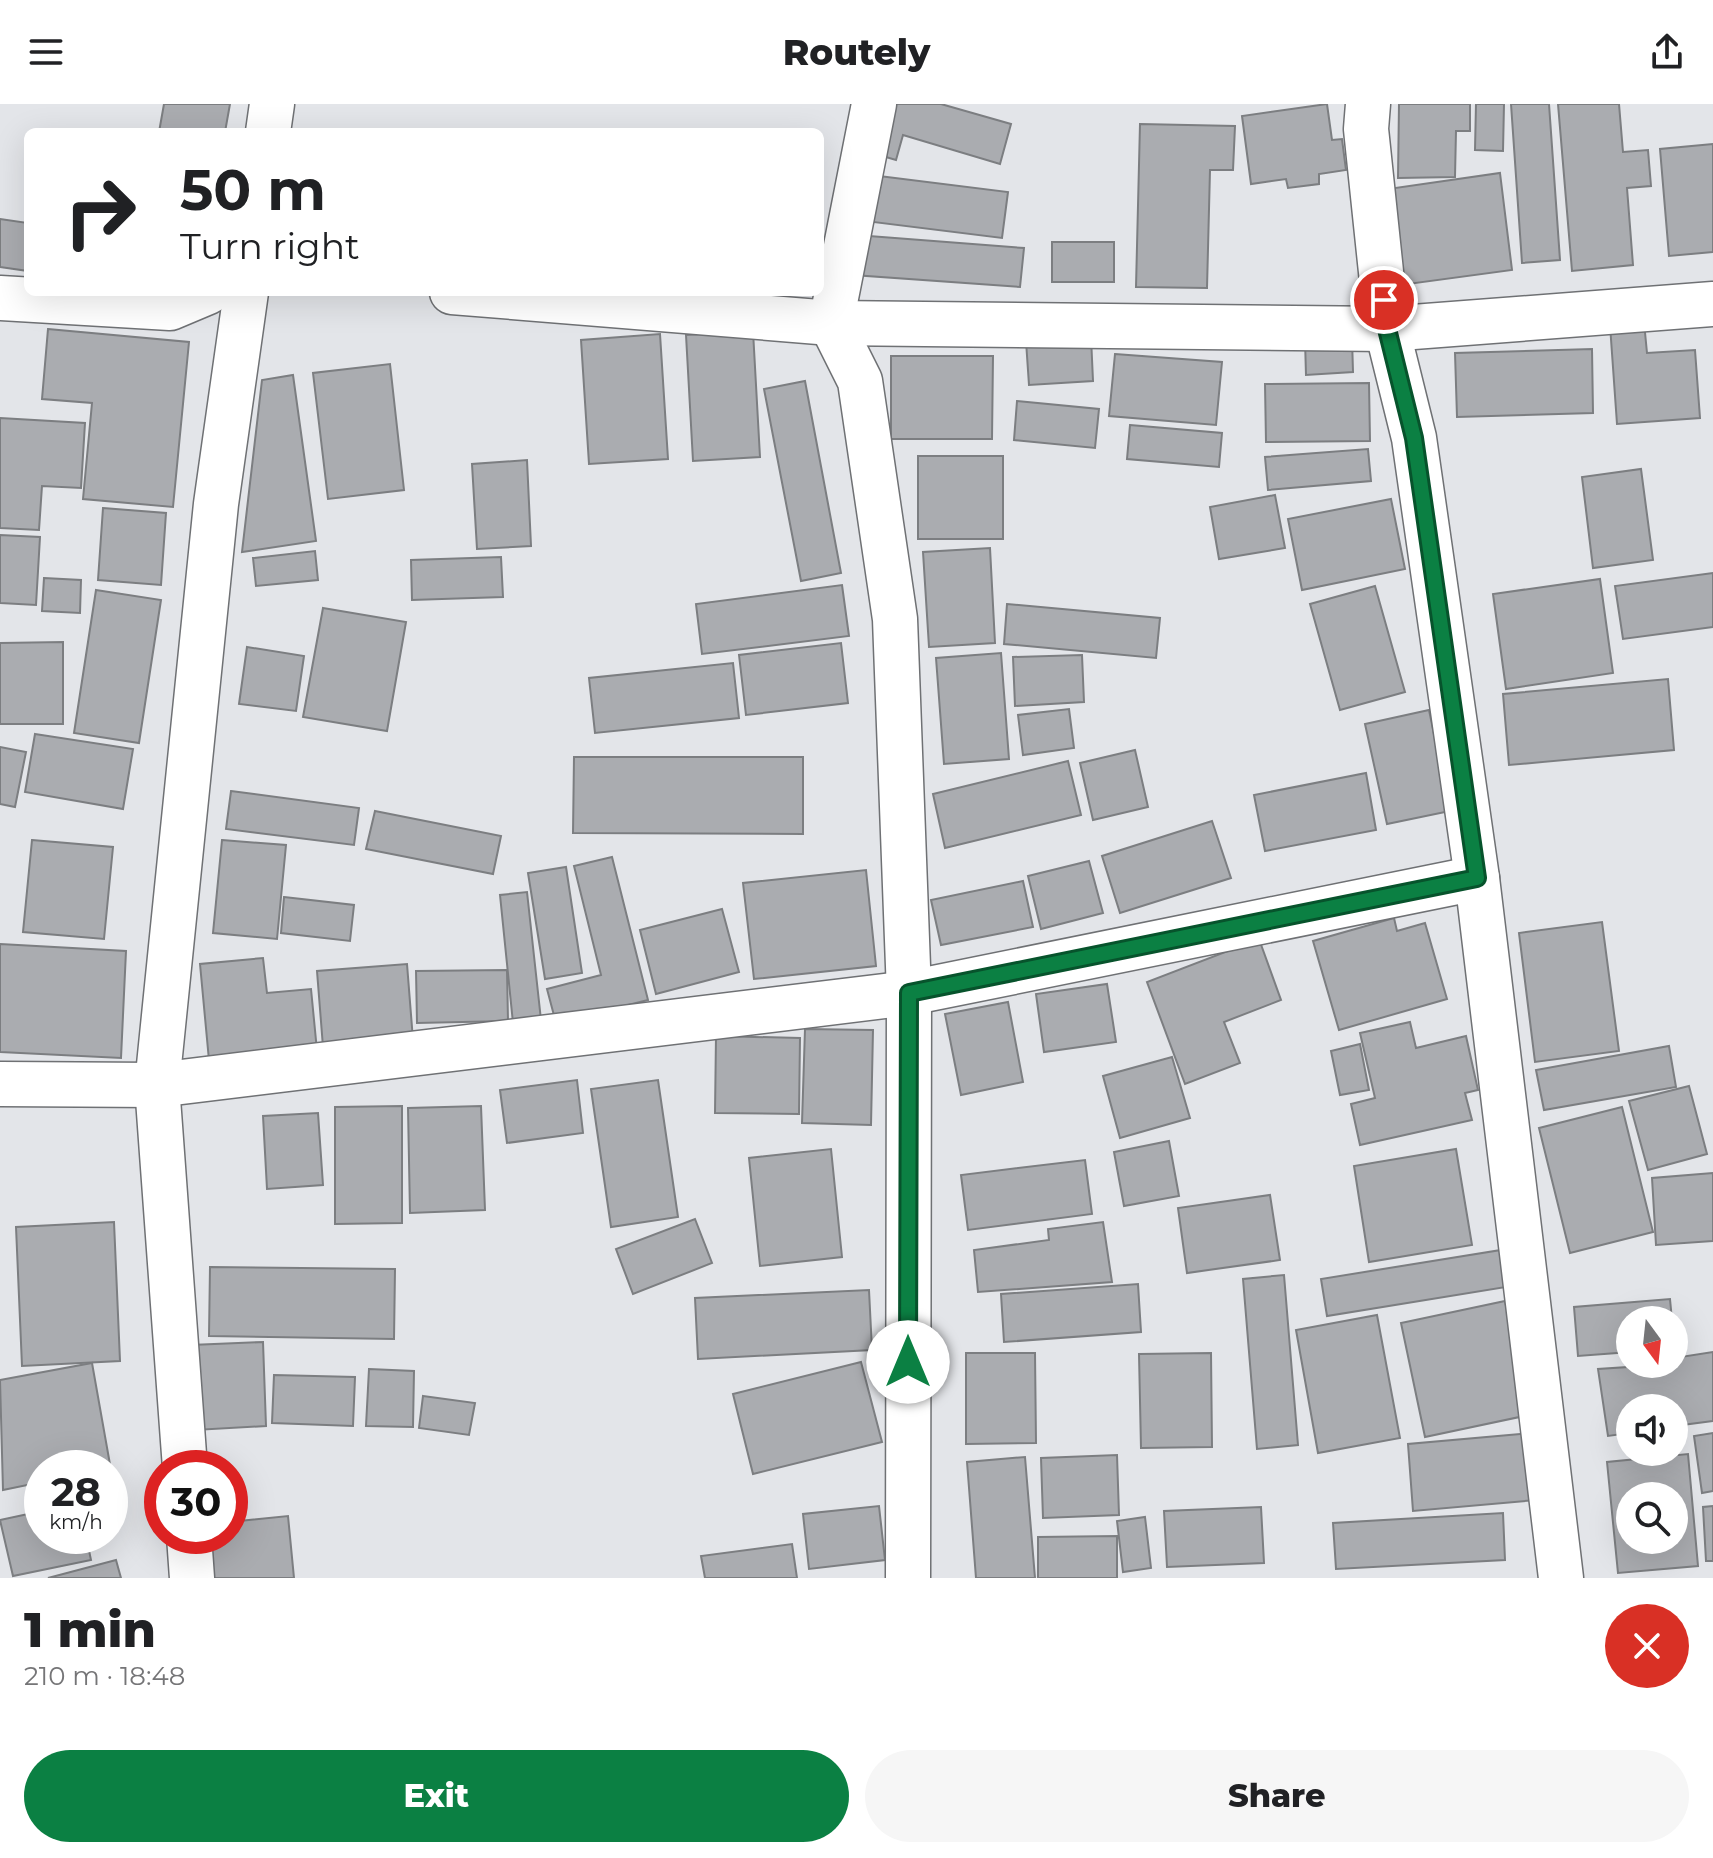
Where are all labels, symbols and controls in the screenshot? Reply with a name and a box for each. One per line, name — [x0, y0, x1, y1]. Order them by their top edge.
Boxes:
icon: menu — [24, 30, 68, 74]
text: Routely — [783, 30, 930, 74]
icon: share — [1645, 30, 1689, 74]
text: 50 m — [180, 156, 326, 224]
icon: right — [48, 160, 152, 264]
text: Turn right — [180, 224, 360, 268]
pin — [1350, 266, 1418, 334]
icon: arrive — [1362, 278, 1406, 322]
north arrow — [1616, 1306, 1688, 1378]
map controls — [1616, 1306, 1688, 1554]
position arrow — [866, 1320, 950, 1404]
button: sound — [1616, 1394, 1688, 1466]
speed limit sign: 30 — [144, 1450, 248, 1554]
text: 28 — [51, 1467, 101, 1516]
button: search — [1616, 1482, 1688, 1554]
text: km/h — [49, 1510, 103, 1534]
text: 1 min — [24, 1601, 156, 1659]
button: close — [1605, 1604, 1689, 1688]
text: 210 m · 18:48 — [24, 1660, 185, 1692]
button: Exit — [24, 1750, 849, 1842]
button: Share — [865, 1750, 1689, 1842]

